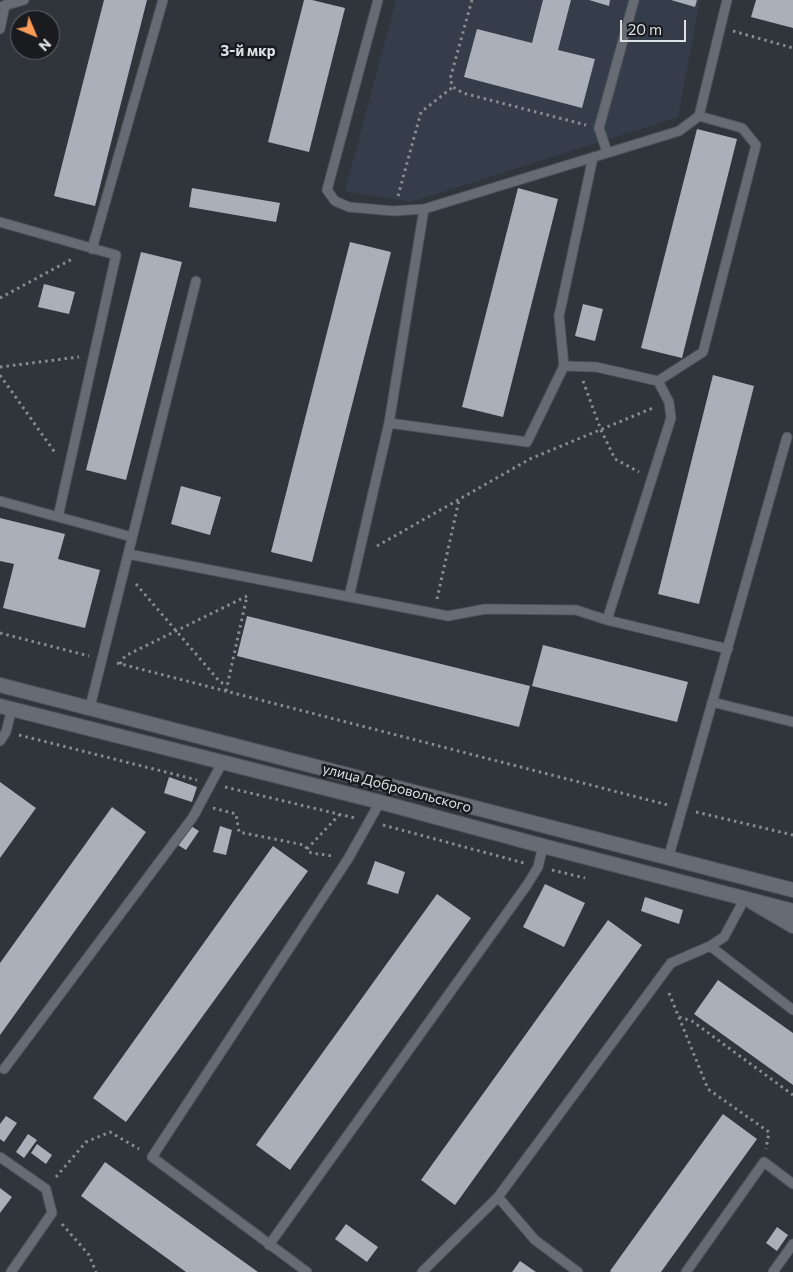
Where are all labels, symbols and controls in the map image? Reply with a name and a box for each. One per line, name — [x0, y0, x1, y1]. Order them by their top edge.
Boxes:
north arrow — [10, 10, 60, 60]
scale bar — [623, 10, 689, 42]
text: 20 m — [628, 20, 662, 38]
text: N — [36, 36, 55, 55]
district label: 3-й мкр — [220, 42, 276, 60]
street label: улица Добровольского — [321, 760, 473, 816]

